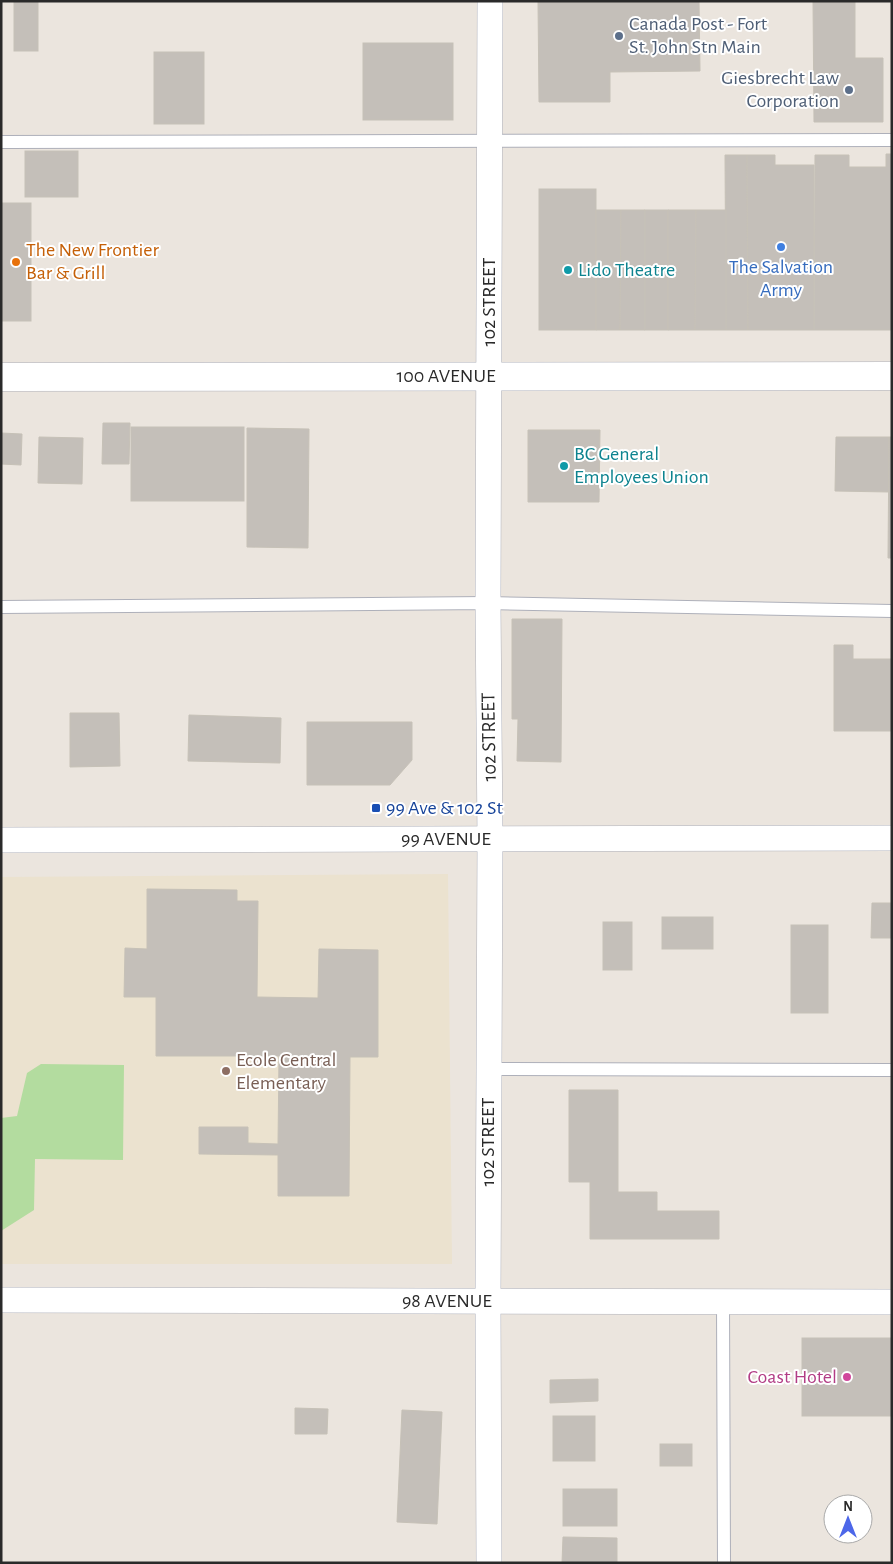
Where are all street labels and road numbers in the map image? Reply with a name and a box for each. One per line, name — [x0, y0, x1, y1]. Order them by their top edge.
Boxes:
street label: 102 STREET — [479, 257, 499, 346]
street label: 100 AVENUE — [396, 366, 496, 386]
street label: 102 STREET — [478, 692, 500, 782]
street label: 99 AVENUE — [401, 829, 491, 849]
street label: 102 STREET — [478, 1097, 498, 1186]
street label: 98 AVENUE — [402, 1291, 492, 1311]

